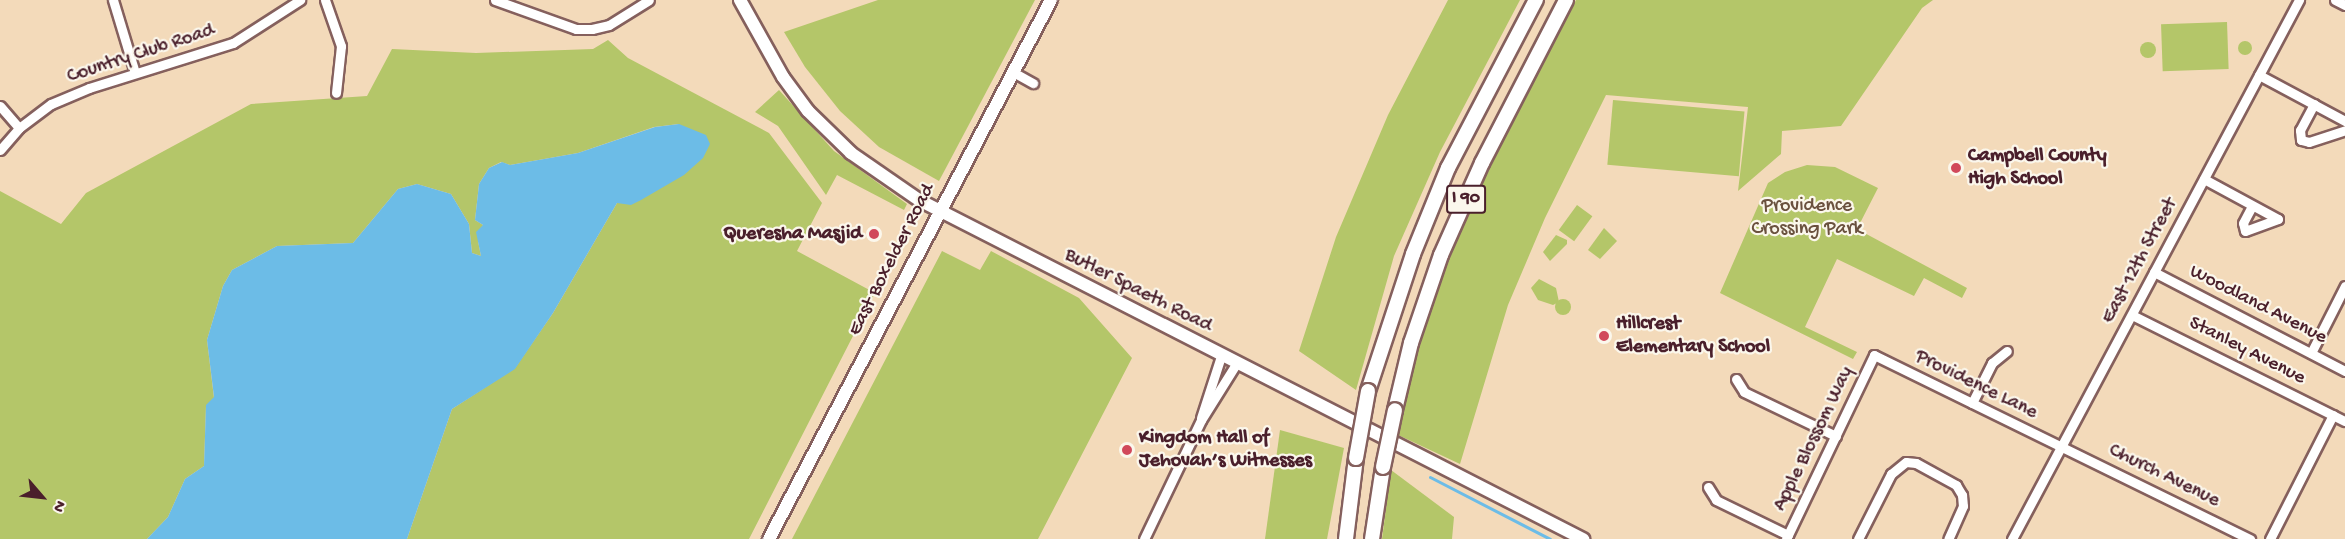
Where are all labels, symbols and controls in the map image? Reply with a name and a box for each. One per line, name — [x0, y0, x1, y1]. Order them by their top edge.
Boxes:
street label: Country Club Road — [64, 19, 218, 89]
place label: Campbell County High School — [1968, 144, 2107, 191]
marker: Campbell County High School — [1949, 161, 1963, 175]
street label: East Boxelder Road — [843, 180, 941, 340]
road number: I 90 — [1445, 184, 1487, 214]
park label: Providence Crossing Park — [1751, 194, 1863, 241]
street label: East 12th Street — [2097, 194, 2183, 328]
place label: Queresha Masjid — [723, 222, 862, 246]
marker: Queresha Masjid — [867, 227, 881, 241]
street label: Butler Spaeth Road — [1060, 243, 1216, 339]
street label: Woodland Avenue — [2185, 260, 2331, 350]
street label: Stanley Avenue — [2185, 311, 2309, 391]
place label: Hillcrest Elementary School — [1616, 312, 1770, 359]
marker: Hillcrest Elementary School — [1597, 329, 1611, 343]
street label: Providence Lane — [1911, 345, 2041, 425]
street label: Apple Blossom Way — [1769, 363, 1859, 515]
place label: Kingdom Hall of Jehovah’s Witnesses — [1139, 426, 1312, 473]
street label: Church Avenue — [2105, 439, 2223, 513]
marker: Kingdom Hall of Jehovah’s Witnesses — [1120, 443, 1134, 457]
north arrow — [12, 467, 72, 527]
text: N — [47, 497, 69, 515]

